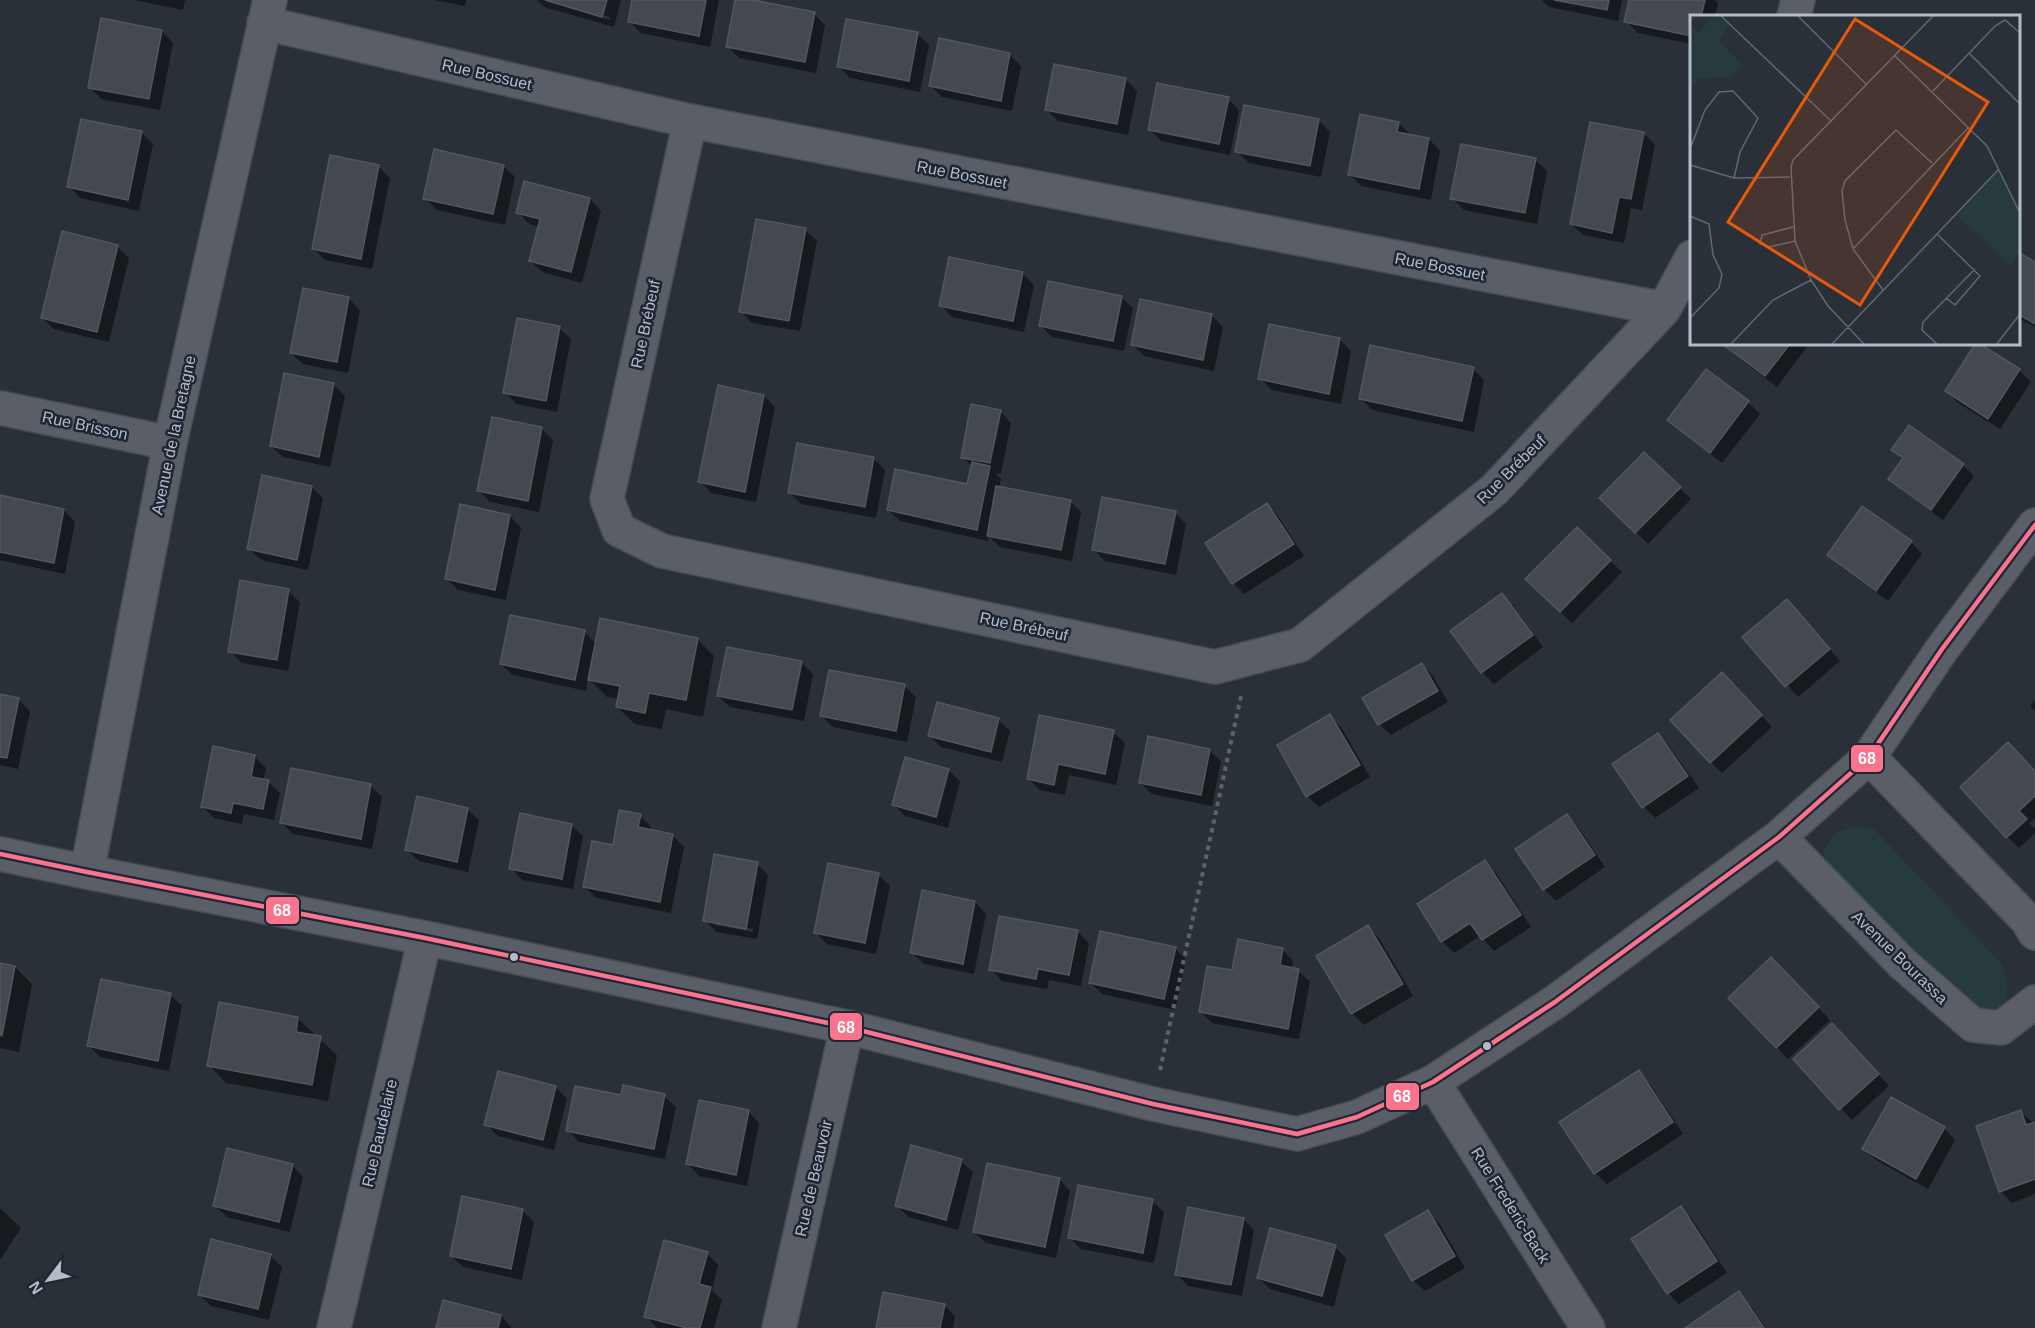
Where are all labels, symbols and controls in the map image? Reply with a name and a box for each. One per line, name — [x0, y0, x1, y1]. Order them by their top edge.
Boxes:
inset map — [1690, 15, 2020, 345]
street label: Rue Bossuet — [440, 56, 534, 93]
street label: Rue Bossuet — [915, 157, 1009, 192]
street label: Rue Bossuet — [1393, 249, 1487, 284]
street label: Rue Brébeuf — [628, 278, 663, 370]
street label: Avenue de la Bretagne — [148, 354, 199, 516]
street label: Rue Brisson — [41, 408, 129, 443]
street label: Rue Brébeuf — [1474, 431, 1550, 507]
street label: Rue Brébeuf — [978, 609, 1070, 644]
line badge: 68 — [1850, 744, 1884, 773]
text: 68 — [1858, 750, 1876, 767]
line badge: 68 — [265, 896, 300, 925]
text: 68 — [273, 902, 291, 919]
street label: Avenue Bourassa — [1848, 907, 1951, 1007]
unlabelled marker — [508, 951, 520, 963]
line badge: 68 — [829, 1012, 863, 1041]
text: 68 — [837, 1019, 855, 1036]
unlabelled marker — [1481, 1040, 1493, 1052]
street label: Rue Baudelaire — [359, 1077, 400, 1189]
line badge: 68 — [1385, 1082, 1420, 1111]
text: 68 — [1393, 1088, 1411, 1105]
street label: Rue de Beauvoir — [792, 1117, 835, 1238]
street label: Rue Frederic-Back — [1468, 1144, 1554, 1267]
north arrow — [18, 1250, 78, 1310]
text: N — [25, 1278, 46, 1297]

